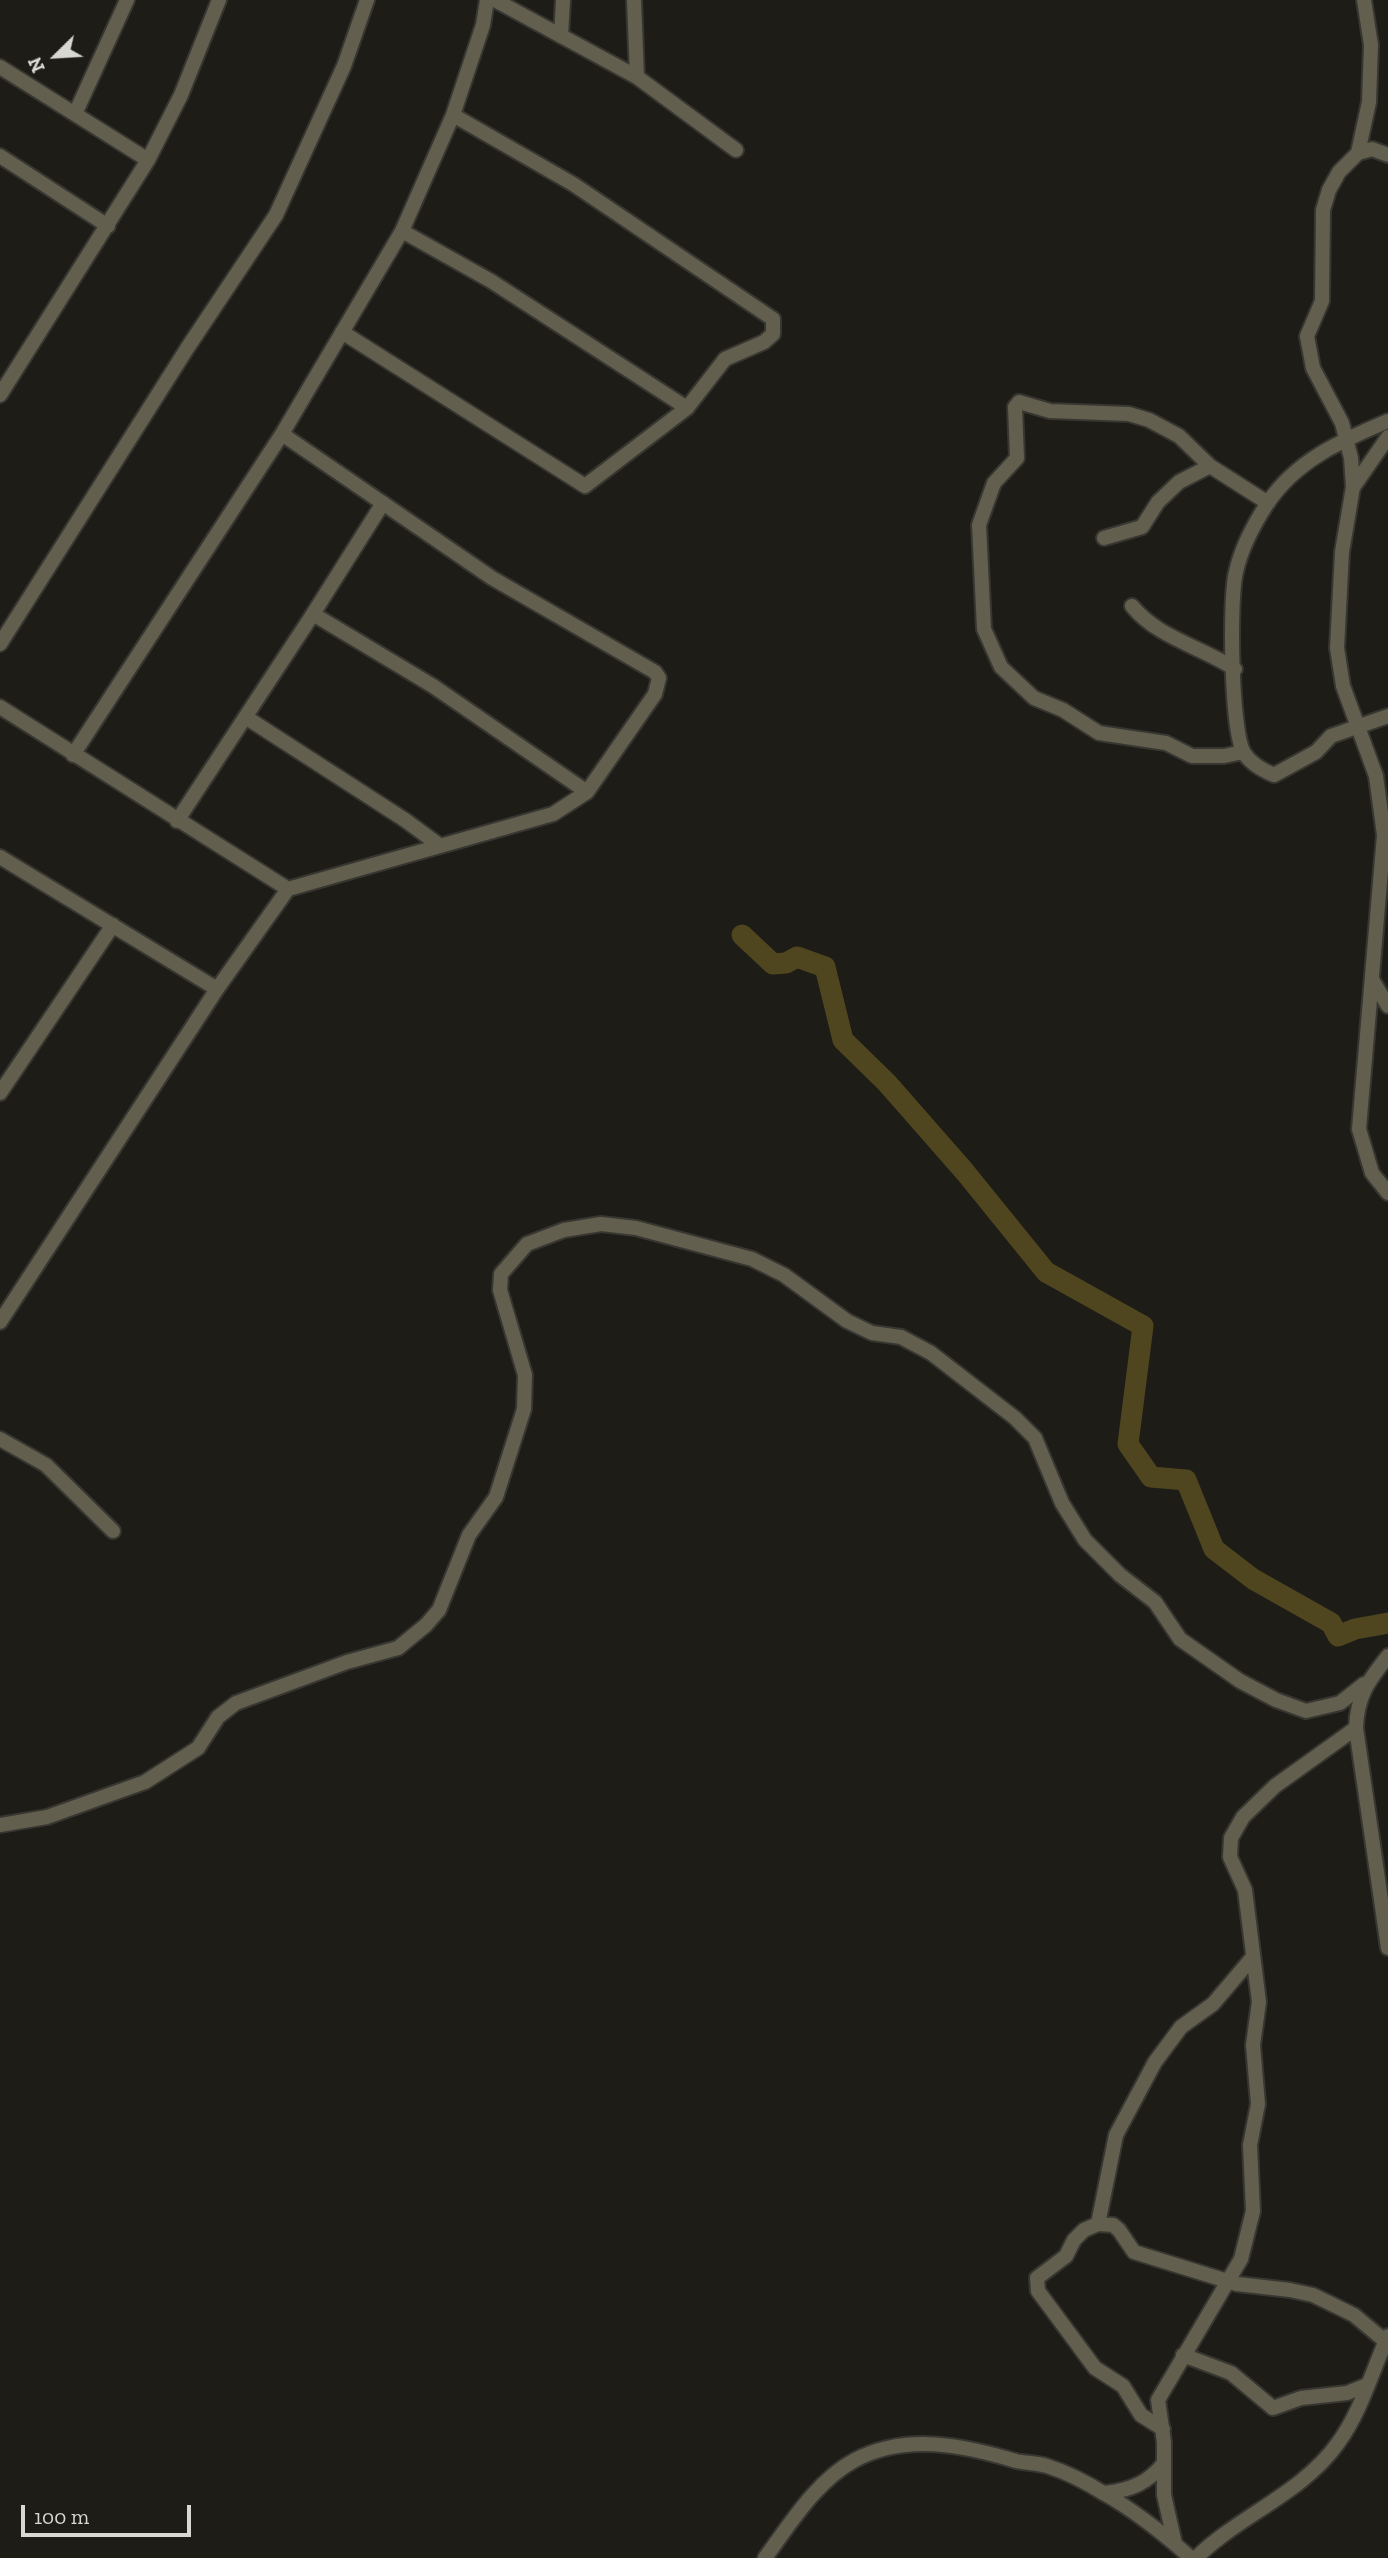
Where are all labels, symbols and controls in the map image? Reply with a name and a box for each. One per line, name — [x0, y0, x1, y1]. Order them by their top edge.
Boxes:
north arrow — [21, 21, 91, 91]
text: N — [23, 53, 50, 76]
scale bar — [24, 2492, 194, 2536]
text: 100 m — [34, 2504, 89, 2529]

